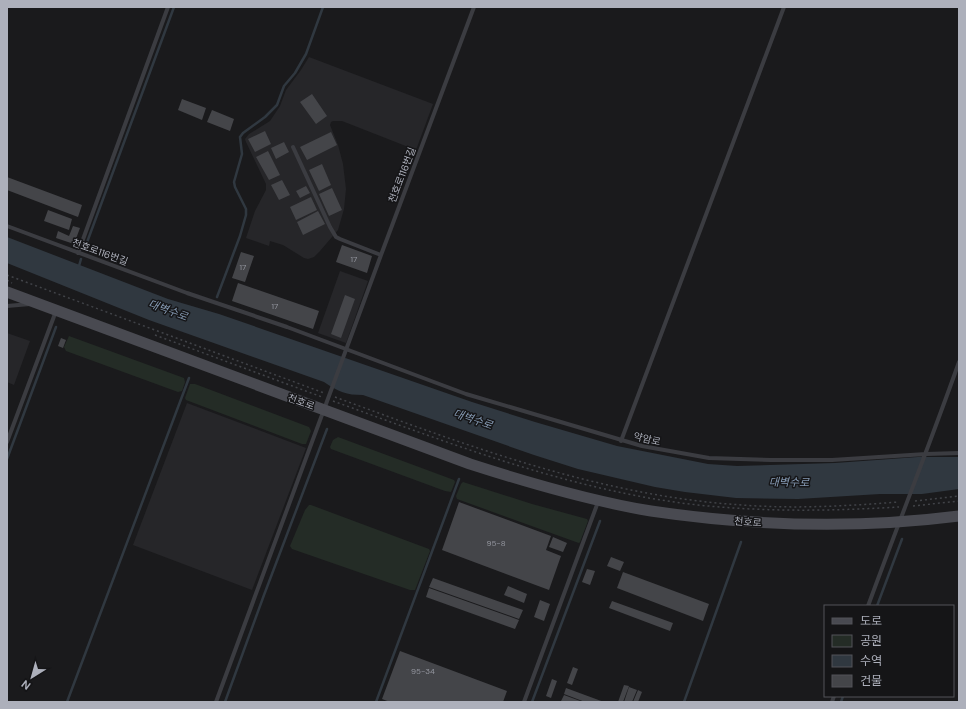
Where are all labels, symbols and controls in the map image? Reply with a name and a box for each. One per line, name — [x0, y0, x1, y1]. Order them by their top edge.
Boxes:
street label: 천호로116번길 — [385, 145, 419, 205]
street label: 천호로116번길 — [70, 236, 130, 268]
house number: 17 — [351, 254, 357, 264]
house number: 17 — [240, 262, 246, 272]
water label: 대벽수로 — [147, 296, 190, 324]
house number: 17 — [272, 301, 278, 311]
street label: 천호로 — [286, 391, 316, 413]
water label: 대벽수로 — [452, 406, 495, 432]
street label: 약암로 — [632, 430, 662, 448]
water label: 대벽수로 — [769, 475, 810, 489]
street label: 천호로 — [734, 515, 762, 529]
house number: 95-8 — [486, 538, 506, 548]
legend — [824, 605, 954, 697]
text: 도로 — [860, 613, 882, 629]
text: 공원 — [860, 633, 882, 649]
text: 수역 — [860, 653, 882, 669]
north arrow — [12, 657, 52, 697]
house number: 95-34 — [411, 666, 435, 676]
text: 건물 — [860, 673, 882, 689]
text: N — [19, 677, 33, 693]

